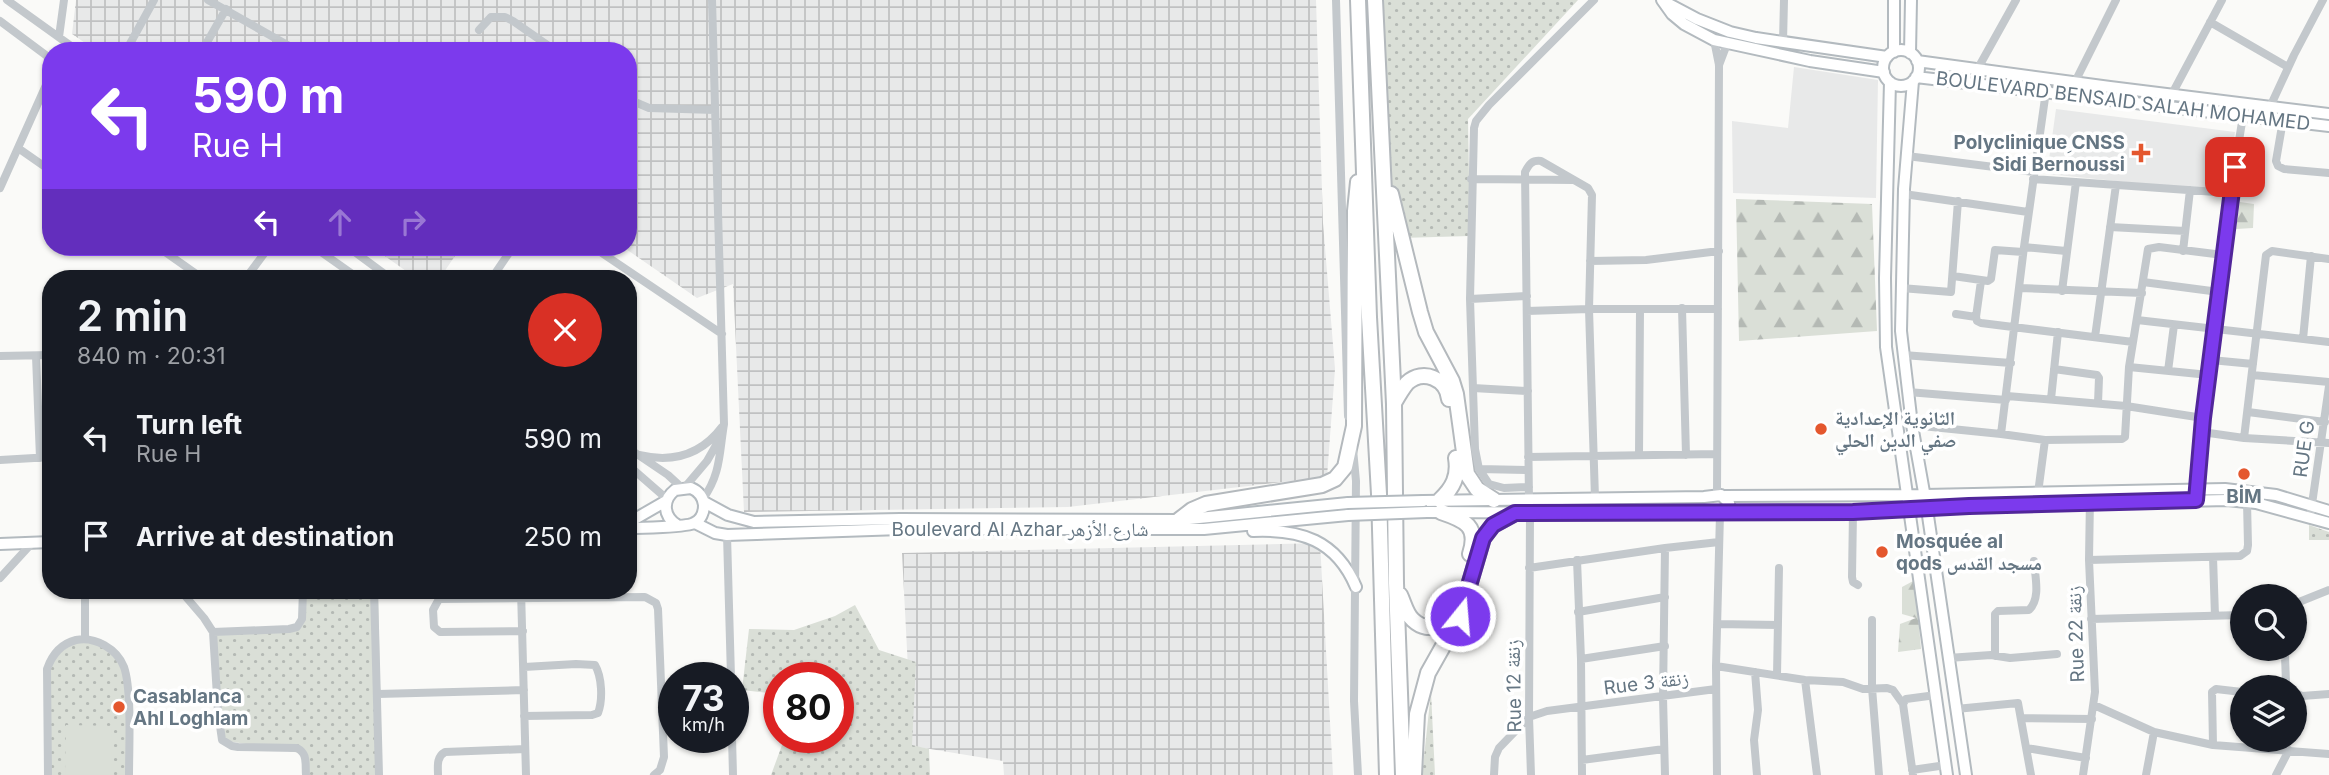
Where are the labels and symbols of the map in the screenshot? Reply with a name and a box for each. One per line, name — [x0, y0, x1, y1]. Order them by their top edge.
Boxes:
street label: BOULEVARD BENSAID SALAH MOHAMED — [1935, 67, 2311, 135]
place label: Polyclinique ِCNSS Sidi Bernoussi — [1954, 131, 2125, 176]
pin — [2205, 137, 2265, 197]
marker: Polyclinique ِCNSS Sidi Bernoussi — [2131, 143, 2151, 163]
place label: الثانوية الإعدادية صفي الدين الحلي — [1835, 407, 1956, 455]
street label: RUE G — [2289, 419, 2319, 479]
marker: الثانوية الإعدادية صفي الدين الحلي — [1813, 421, 1829, 437]
marker: BİM — [2236, 466, 2252, 482]
place label: BİM — [2226, 485, 2262, 508]
street label: Boulevard Al Azhar شارع الأزهر — [892, 518, 1149, 541]
place label: Mosquée al qods مسجد القدس — [1896, 530, 2042, 575]
marker: Mosquée al qods مسجد القدس — [1874, 544, 1890, 560]
position arrow — [1423, 579, 1497, 653]
street label: Rue 22 زنقة — [2063, 585, 2089, 683]
street label: Rue 12 زنقة — [1502, 639, 1526, 733]
speed limit sign: 80 — [763, 662, 854, 753]
street label: Rue 3 زنقة — [1602, 666, 1690, 700]
place label: Casablanca Ahl Loghlam — [133, 685, 248, 730]
marker: Casablanca Ahl Loghlam — [111, 699, 127, 715]

